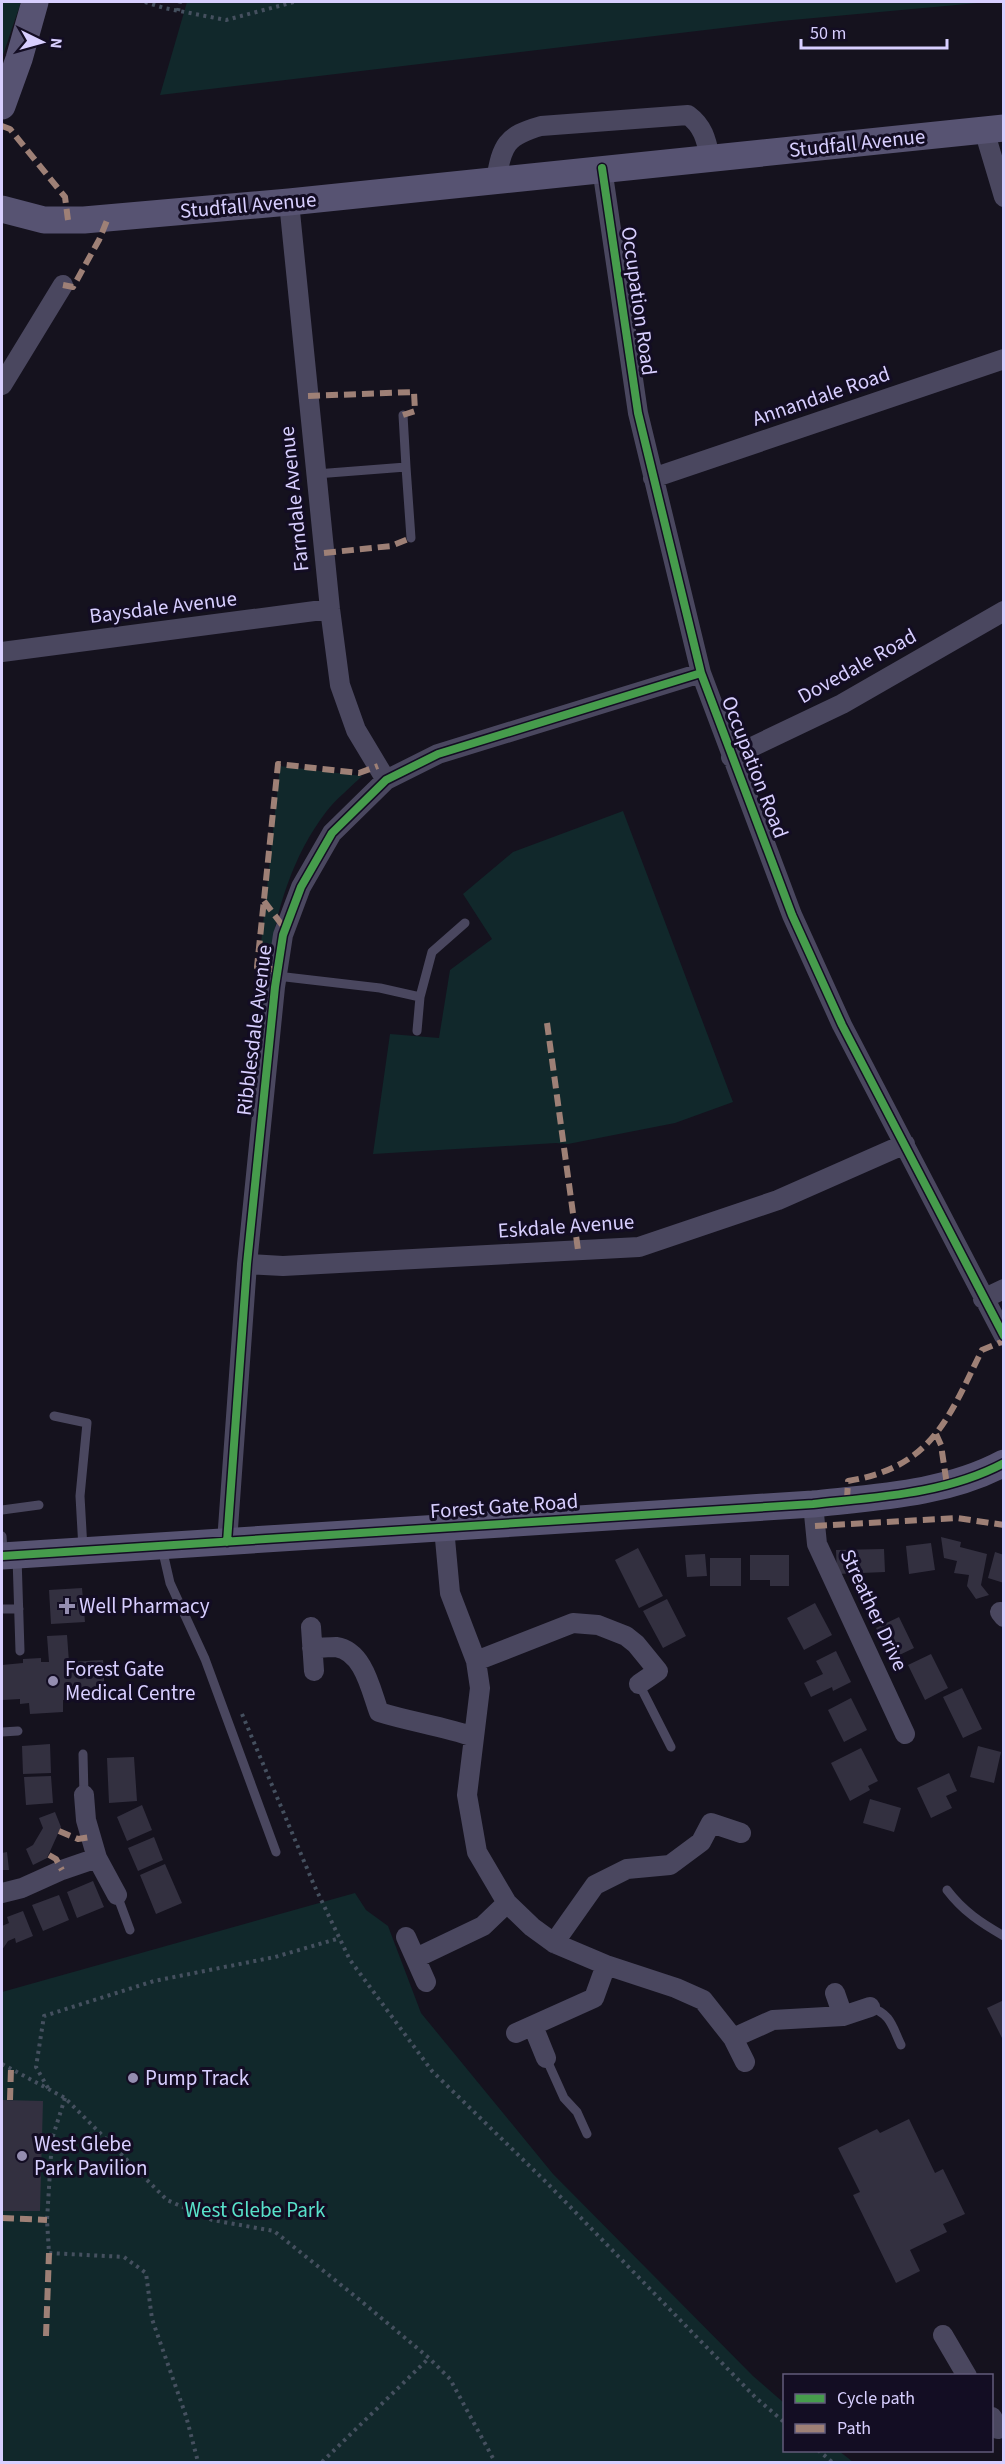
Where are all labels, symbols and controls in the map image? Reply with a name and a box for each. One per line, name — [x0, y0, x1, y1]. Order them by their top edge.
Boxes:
north arrow — [12, 12, 72, 72]
scale bar — [801, 12, 946, 50]
text: 50 m — [810, 21, 846, 46]
text: N — [45, 37, 67, 49]
street label: Studfall Avenue — [787, 121, 927, 165]
street label: Studfall Avenue — [179, 184, 317, 226]
street label: Occupation Road — [614, 225, 664, 377]
street label: Annandale Road — [748, 358, 894, 434]
street label: Farndale Avenue — [271, 425, 317, 573]
street label: Baysdale Avenue — [87, 583, 239, 631]
street label: Dovedale Road — [792, 621, 922, 711]
street label: Occupation Road — [714, 692, 796, 842]
street label: Ribblesdale Avenue — [229, 943, 279, 1117]
street label: Eskdale Avenue — [497, 1206, 635, 1246]
street label: Forest Gate Road — [429, 1486, 579, 1526]
street label: Streather Drive — [833, 1544, 915, 1676]
place label: Well Pharmacy — [79, 1591, 210, 1621]
marker: Well Pharmacy — [60, 1599, 74, 1613]
place label: Forest Gate Medical Centre — [65, 1654, 196, 1708]
marker: Forest Gate Medical Centre — [46, 1674, 60, 1688]
place label: Pump Track — [145, 2063, 250, 2093]
marker: Pump Track — [126, 2071, 140, 2085]
place label: West Glebe Park Pavilion — [34, 2129, 147, 2183]
marker: West Glebe Park Pavilion — [15, 2149, 29, 2163]
park label: West Glebe Park — [185, 2195, 326, 2225]
legend — [783, 2374, 993, 2452]
text: Cycle path — [837, 2386, 915, 2411]
text: Path — [837, 2416, 871, 2441]

